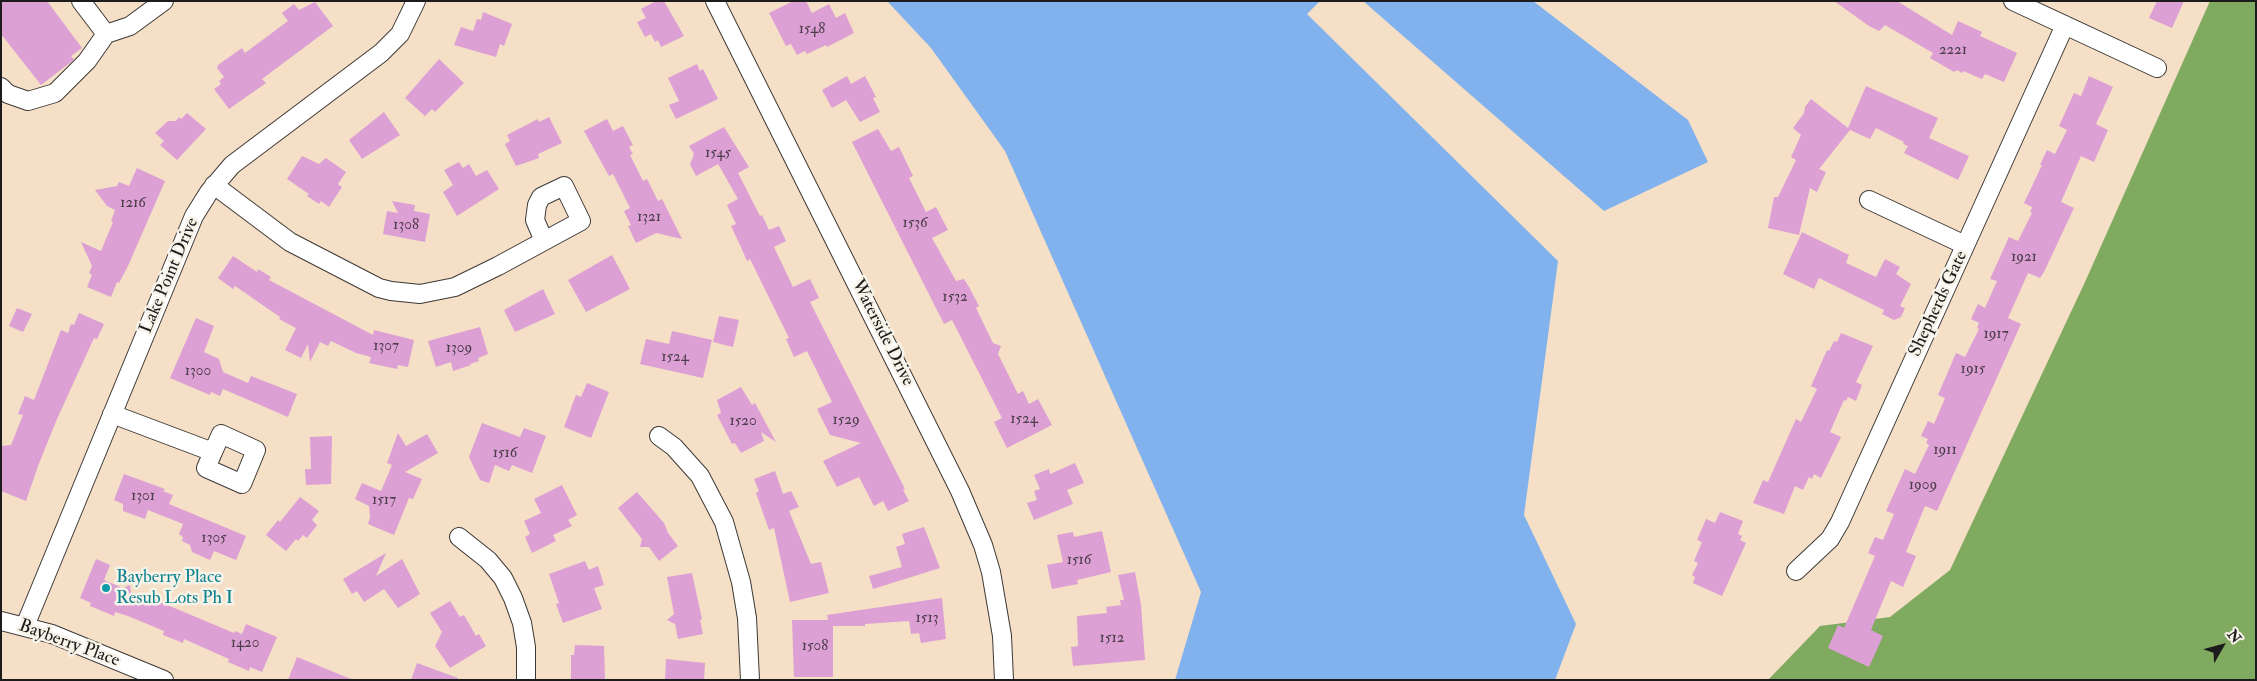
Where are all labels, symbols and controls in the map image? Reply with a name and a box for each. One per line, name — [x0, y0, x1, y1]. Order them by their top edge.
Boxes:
house number: 1548 — [799, 21, 825, 39]
house number: 2221 — [1939, 42, 1967, 60]
house number: 1545 — [705, 145, 731, 163]
house number: 1216 — [120, 195, 146, 213]
house number: 1321 — [637, 209, 661, 227]
street label: Lake Point Drive — [136, 215, 204, 337]
house number: 1536 — [902, 215, 928, 233]
house number: 1308 — [393, 217, 419, 235]
street label: Shepherds Gate — [1905, 248, 1973, 360]
house number: 1921 — [2011, 249, 2037, 267]
street label: Waterside Drive — [846, 276, 918, 390]
house number: 1532 — [942, 289, 968, 307]
house number: 1917 — [1983, 326, 2009, 344]
house number: 1307 — [373, 338, 399, 356]
house number: 1309 — [446, 340, 472, 358]
house number: 1524 — [661, 349, 689, 367]
house number: 1915 — [1961, 361, 1985, 379]
house number: 1300 — [185, 363, 211, 381]
house number: 1524 — [1010, 411, 1038, 429]
house number: 1529 — [832, 412, 860, 430]
house number: 1520 — [729, 413, 757, 431]
house number: 1911 — [1933, 442, 1957, 460]
house number: 1516 — [493, 445, 517, 463]
house number: 1909 — [1909, 477, 1937, 495]
house number: 1301 — [131, 488, 155, 506]
house number: 1517 — [372, 492, 396, 510]
house number: 1305 — [201, 530, 227, 548]
house number: 1516 — [1067, 552, 1091, 570]
place label: Bayberry Place Resub Lots Ph I — [116, 567, 233, 610]
marker: Bayberry Place Resub Lots Ph I — [100, 582, 112, 594]
house number: 1513 — [915, 610, 939, 628]
street label: Bayberry Place — [16, 616, 122, 672]
north arrow — [2197, 621, 2247, 671]
text: N — [2224, 626, 2245, 647]
house number: 1512 — [1100, 630, 1124, 648]
house number: 1420 — [231, 635, 259, 653]
house number: 1508 — [802, 638, 828, 656]

